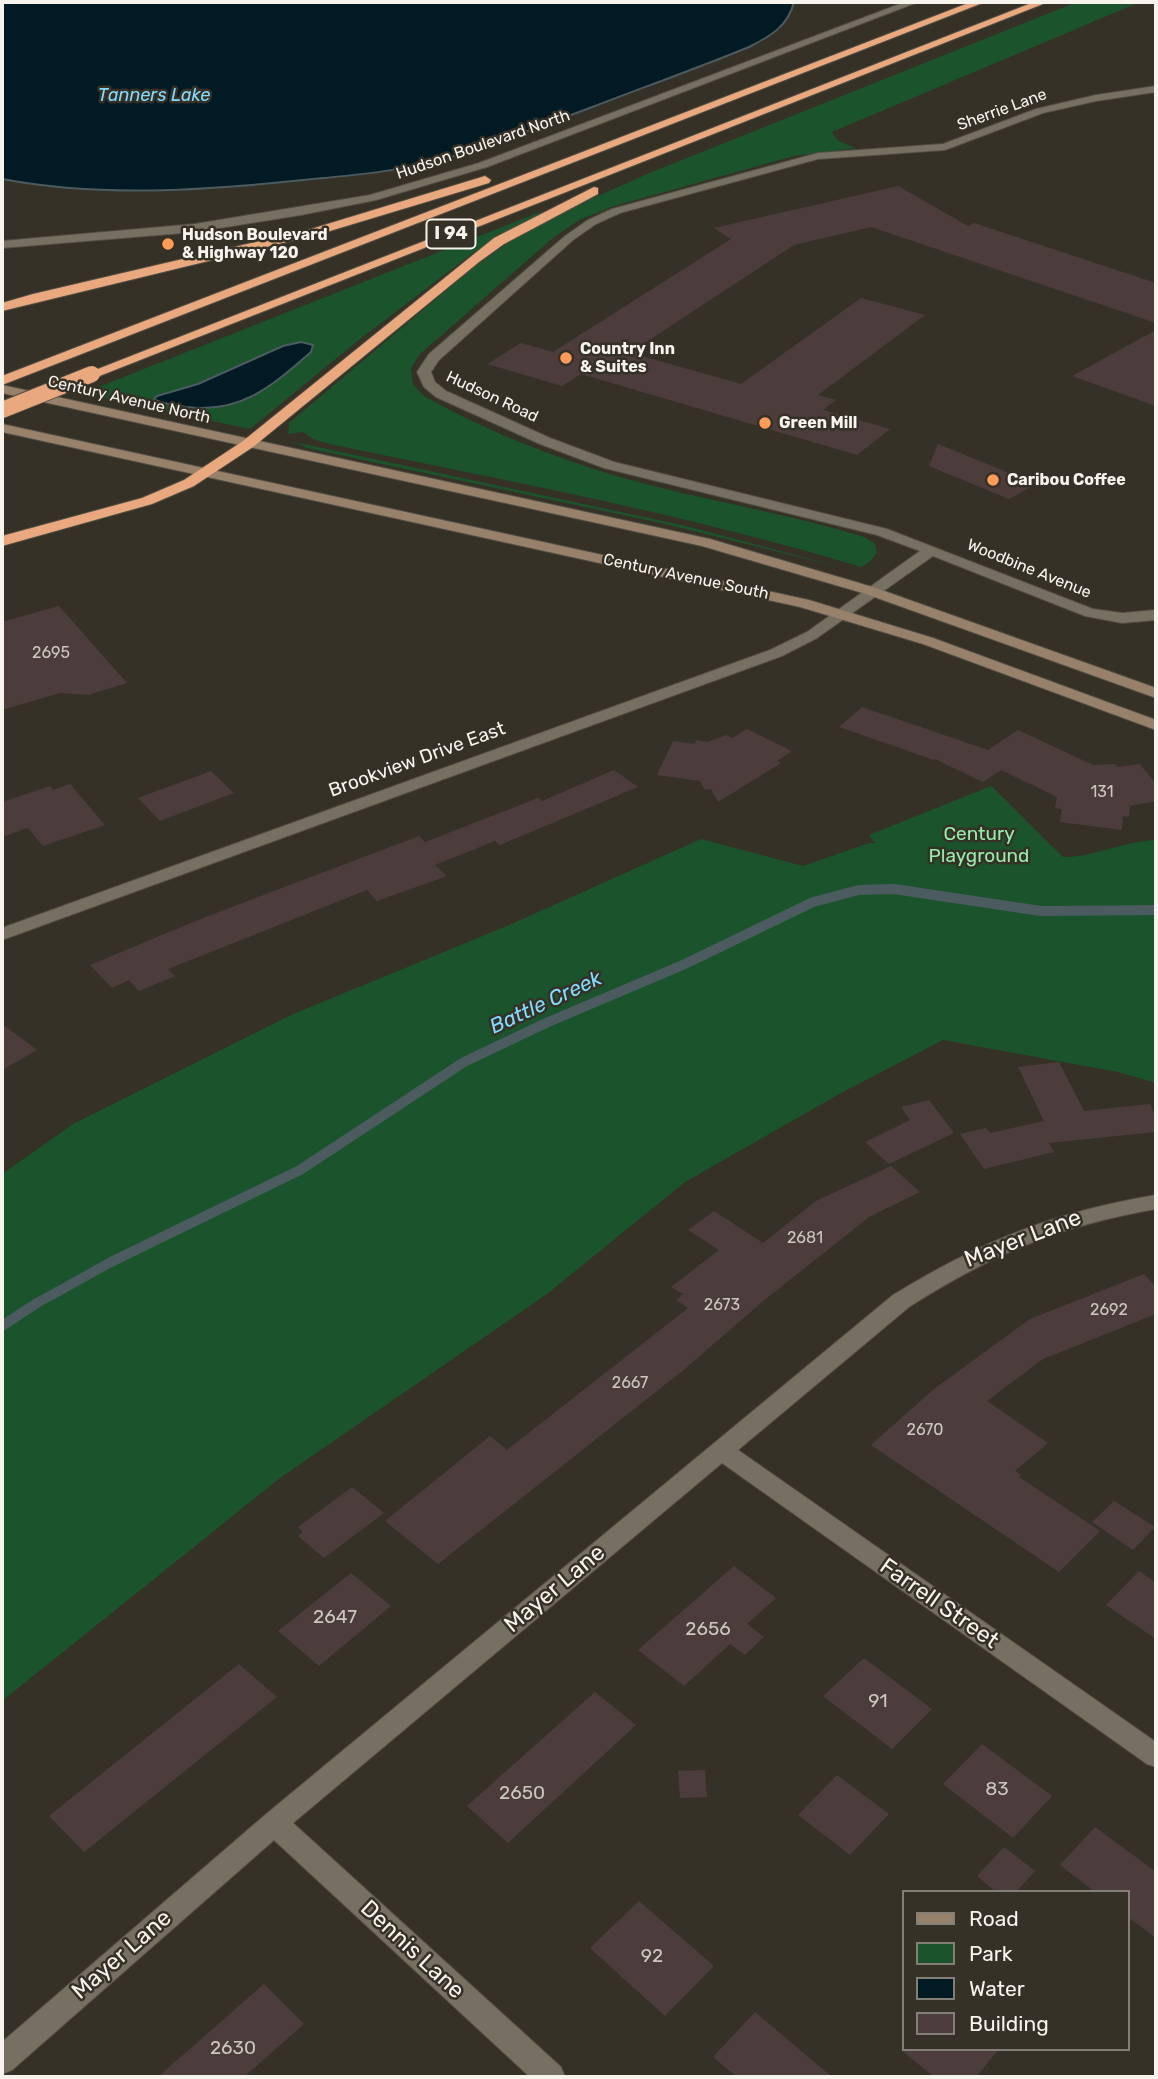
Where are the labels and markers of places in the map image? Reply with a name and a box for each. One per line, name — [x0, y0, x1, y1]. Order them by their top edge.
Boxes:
place label: Hudson Boulevard & Highway 120 — [182, 225, 328, 263]
marker: Hudson Boulevard & Highway 120 — [160, 236, 176, 252]
place label: Country Inn & Suites — [580, 339, 675, 377]
marker: Country Inn & Suites — [558, 350, 574, 366]
place label: Green Mill — [779, 413, 857, 433]
marker: Green Mill — [757, 415, 773, 431]
place label: Caribou Coffee — [1007, 470, 1126, 490]
marker: Caribou Coffee — [985, 472, 1001, 488]

